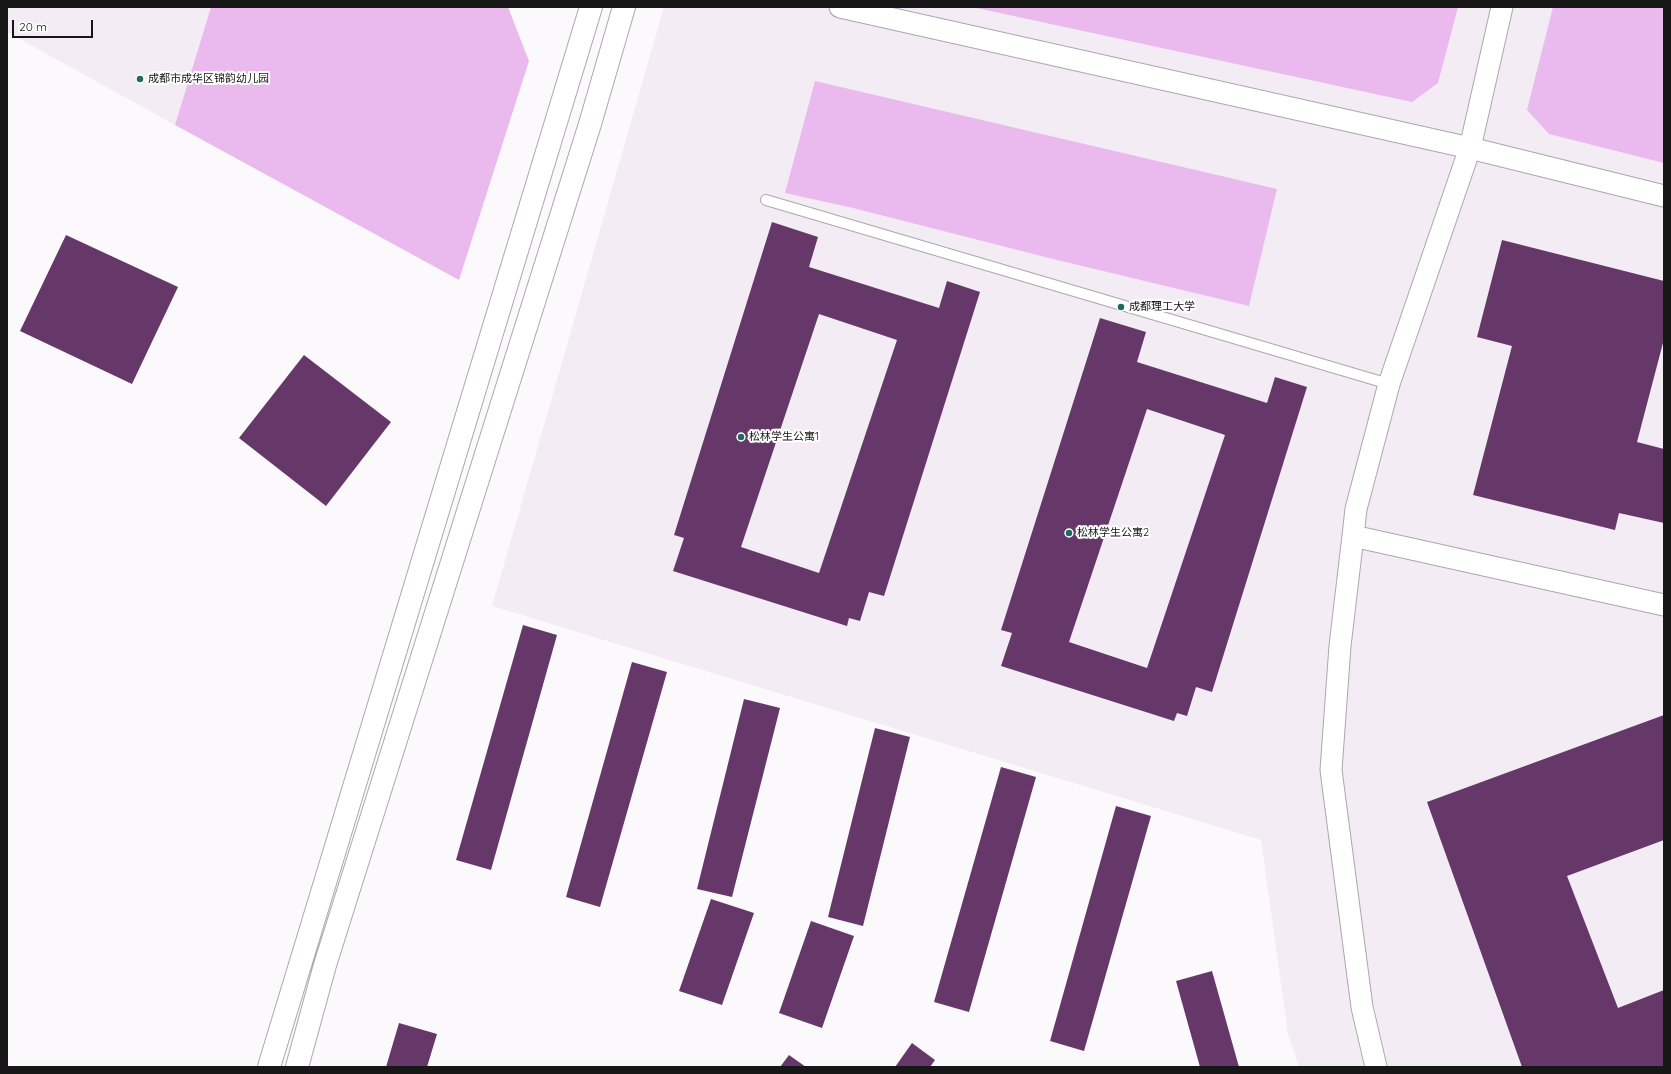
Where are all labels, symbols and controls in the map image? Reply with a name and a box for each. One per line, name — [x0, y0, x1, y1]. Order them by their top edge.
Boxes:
scale bar — [14, 12, 95, 38]
text: 20 m — [19, 19, 47, 34]
place label: 成都市成华区锦韵幼儿园 — [148, 72, 269, 86]
marker: 成都市成华区锦韵幼儿园 — [135, 74, 145, 84]
place label: 成都理工大学 — [1129, 300, 1195, 314]
marker: 成都理工大学 — [1116, 302, 1126, 312]
place label: 松林学生公寓1 — [749, 430, 819, 444]
marker: 松林学生公寓1 — [736, 432, 746, 442]
place label: 松林学生公寓2 — [1077, 526, 1149, 540]
marker: 松林学生公寓2 — [1064, 528, 1074, 538]

